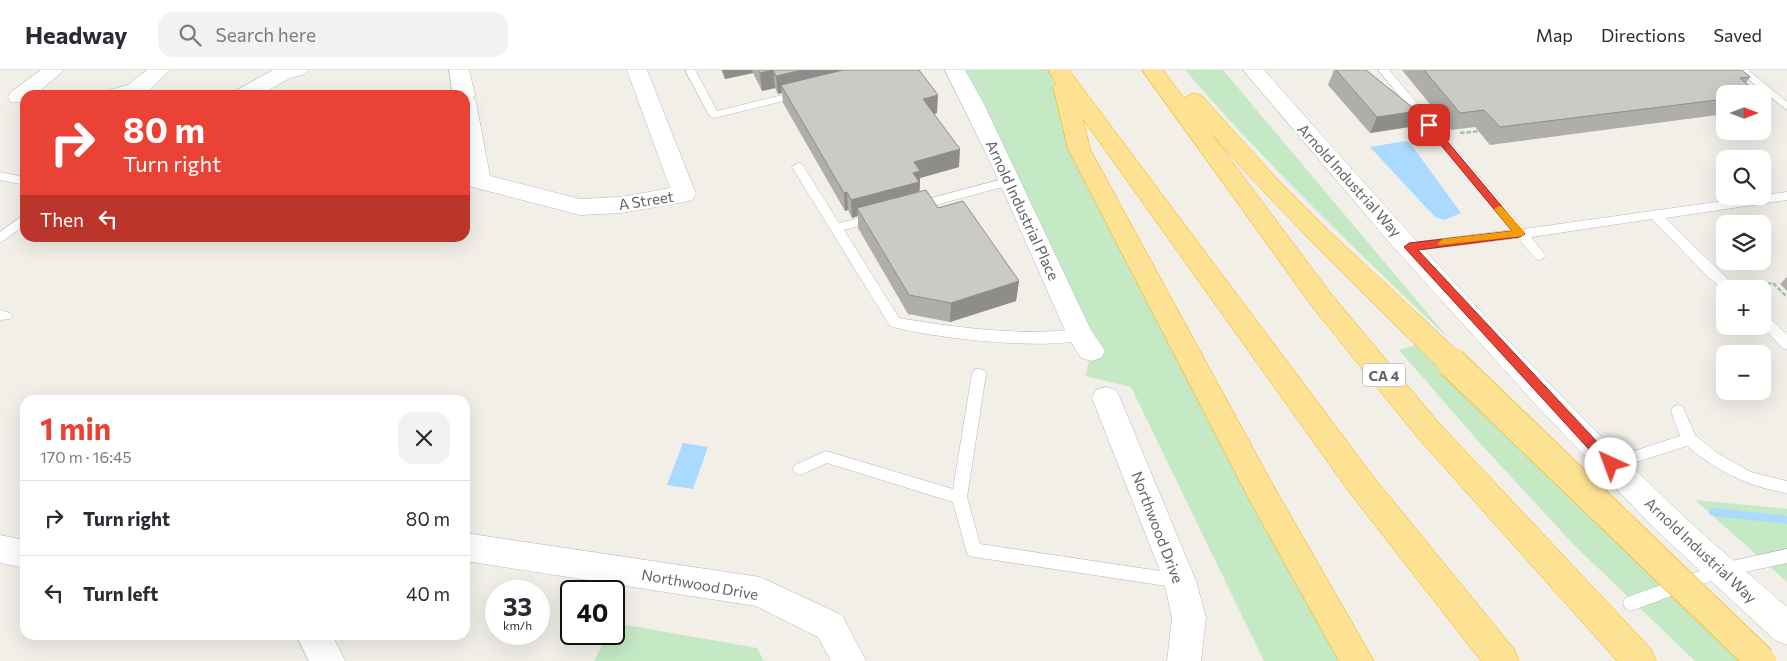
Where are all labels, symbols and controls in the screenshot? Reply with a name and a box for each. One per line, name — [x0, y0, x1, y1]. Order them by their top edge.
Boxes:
search box — [158, 12, 508, 57]
text: Headway — [25, 20, 128, 49]
icon: search — [176, 21, 204, 49]
text: Search here — [216, 23, 316, 46]
text: Map — [1536, 24, 1573, 46]
text: Directions — [1601, 24, 1685, 46]
text: Saved — [1713, 24, 1762, 46]
north arrow — [1716, 85, 1771, 140]
map controls — [1716, 85, 1771, 400]
pin — [1408, 104, 1450, 146]
text: 80 m — [123, 107, 205, 150]
icon: right — [40, 110, 105, 175]
icon: arrive — [1415, 111, 1443, 139]
street label: Arnold Industrial Way — [1294, 120, 1406, 241]
street label: Arnold Industrial Place — [983, 137, 1063, 283]
text: Turn right — [123, 150, 221, 177]
button: search — [1716, 150, 1771, 205]
street label: A Street — [617, 187, 675, 213]
icon: left — [94, 205, 122, 233]
text: Then — [40, 208, 84, 231]
button: layers — [1716, 215, 1771, 270]
button: + — [1716, 280, 1771, 335]
button: − — [1716, 345, 1771, 400]
road number: CA 4 — [1363, 364, 1405, 386]
text: 1 min — [40, 409, 111, 446]
button: close — [398, 412, 450, 464]
position arrow — [1584, 437, 1636, 489]
text: 170 m · 16:45 — [40, 447, 132, 466]
street label: Northwood Drive — [1128, 469, 1188, 586]
street label: Arnold Industrial Way — [1641, 494, 1761, 607]
icon: right — [40, 504, 68, 532]
text: Turn right — [83, 507, 170, 530]
text: 80 m — [406, 507, 450, 530]
street label: Northwood Drive — [640, 565, 760, 603]
icon: left — [40, 579, 68, 607]
speed limit sign: 40 — [560, 580, 625, 645]
text: Turn left — [83, 582, 158, 605]
text: 40 m — [406, 582, 450, 605]
text: 33 — [503, 591, 532, 621]
text: km/h — [503, 618, 532, 632]

